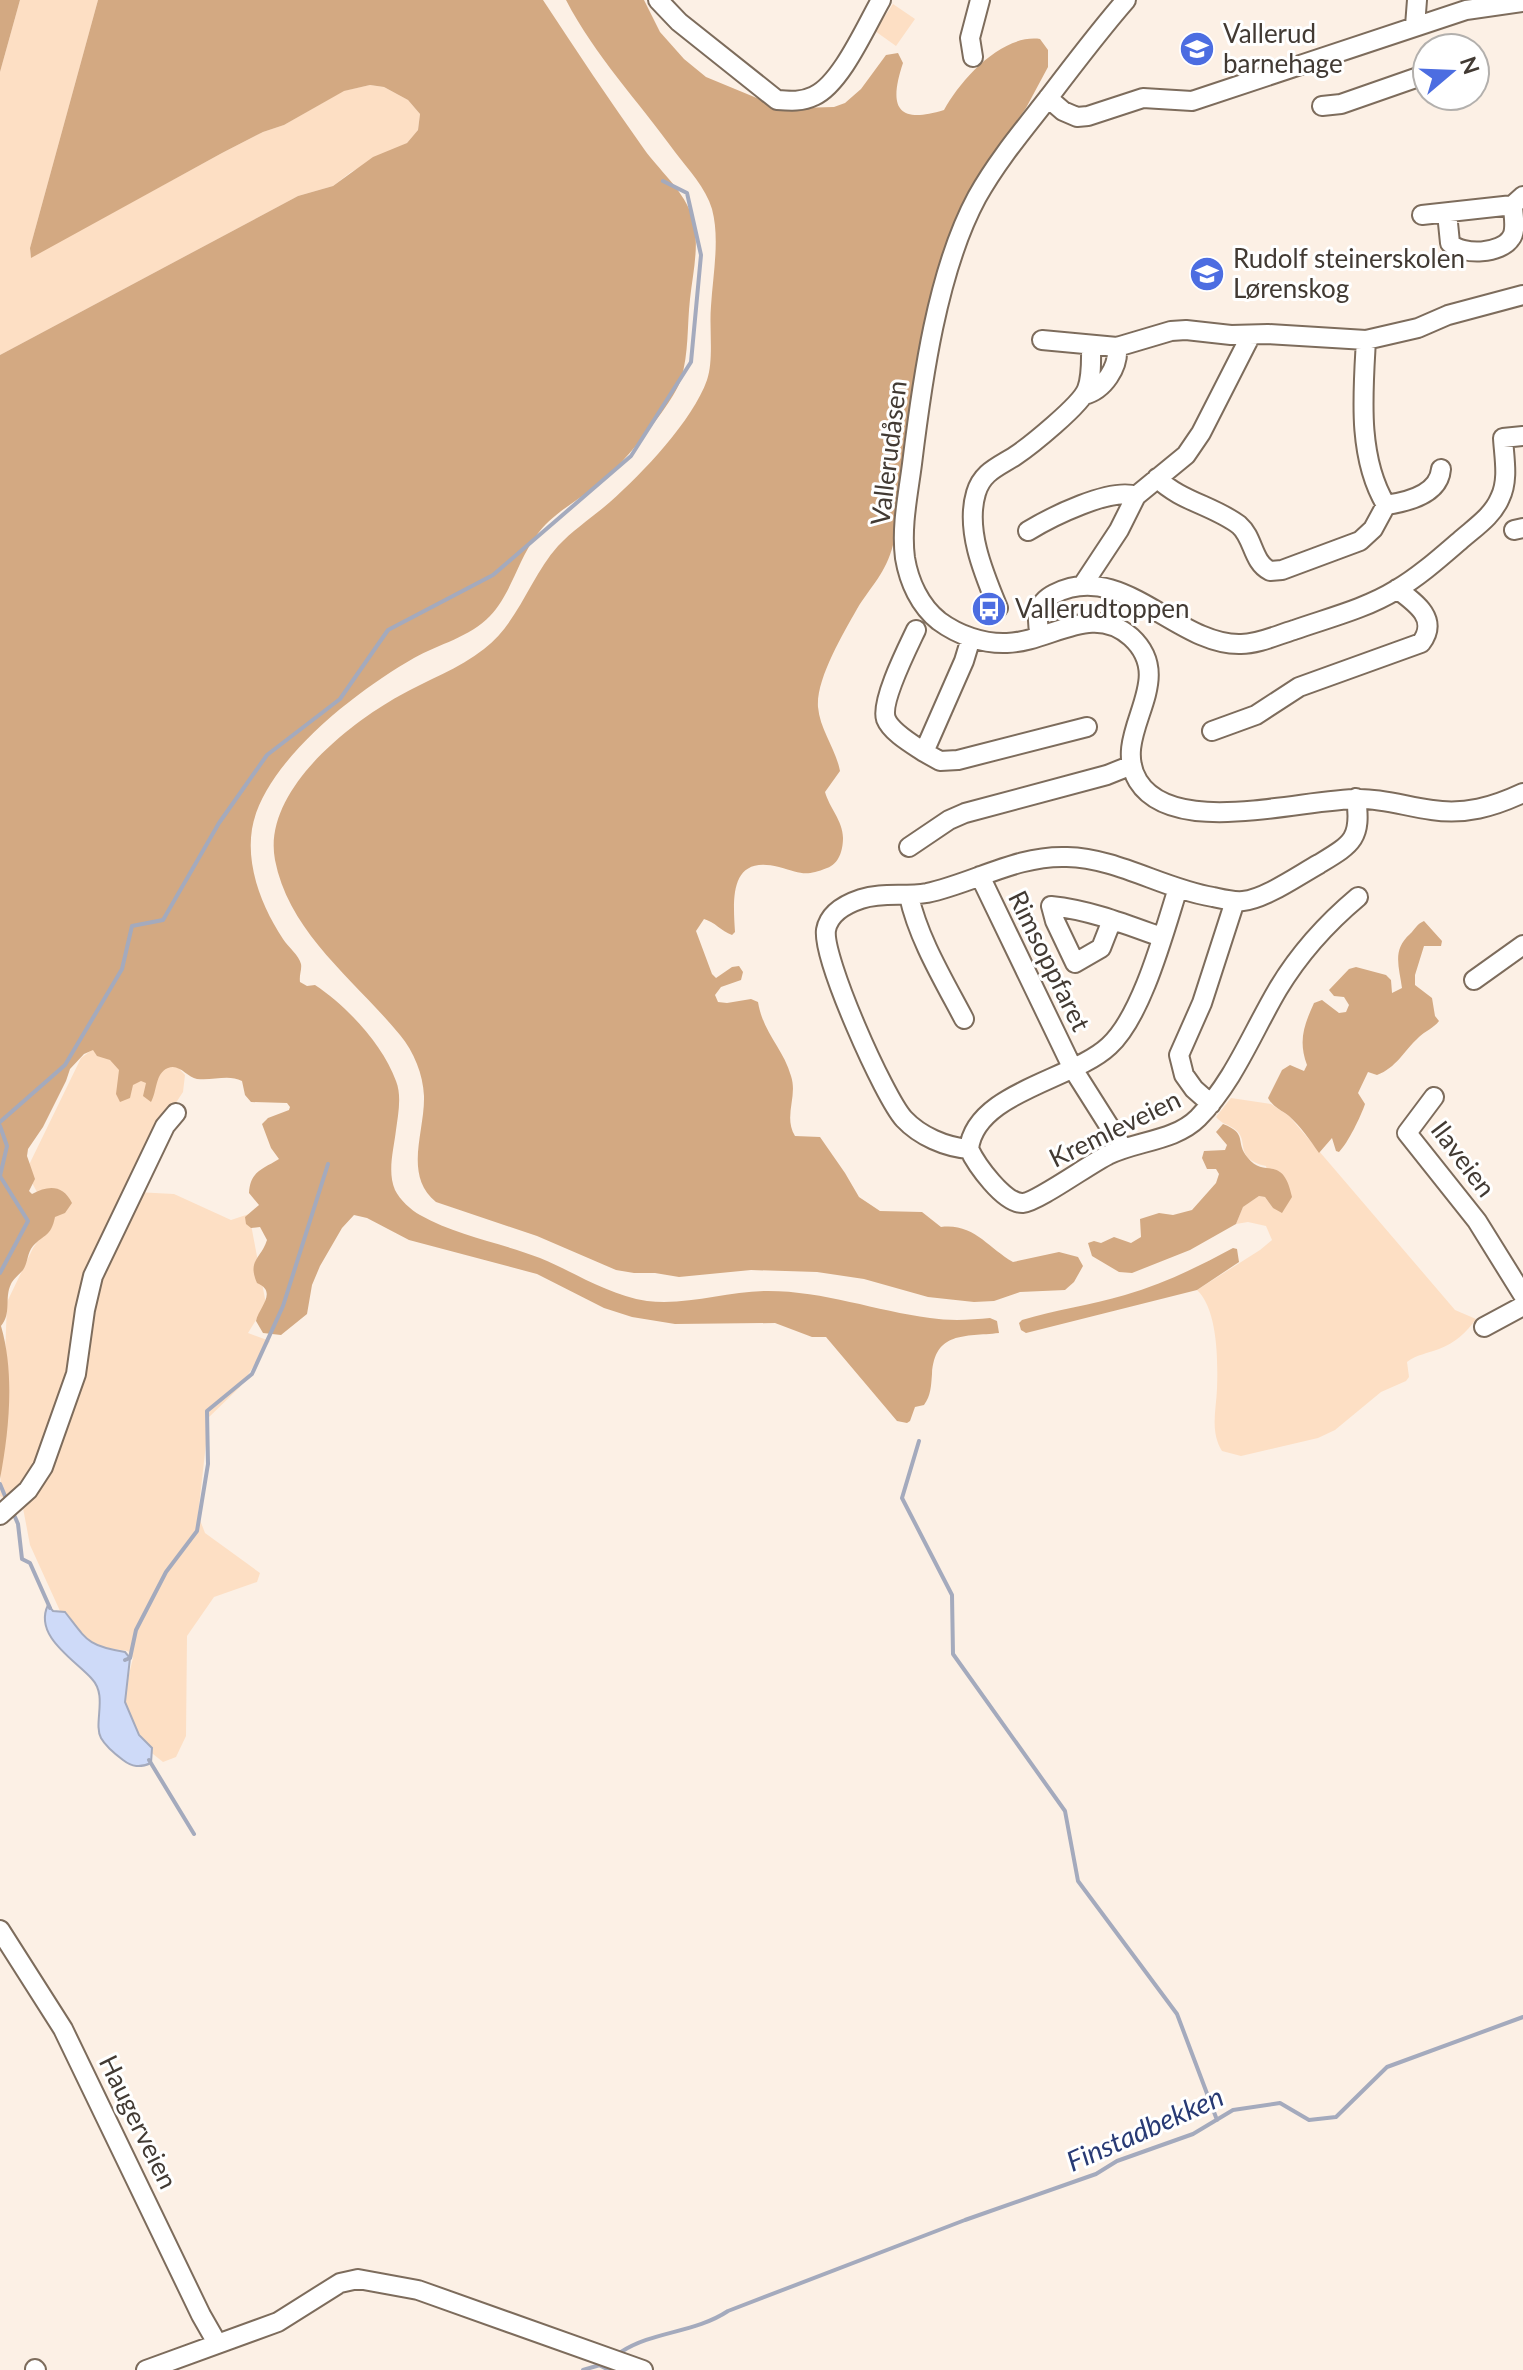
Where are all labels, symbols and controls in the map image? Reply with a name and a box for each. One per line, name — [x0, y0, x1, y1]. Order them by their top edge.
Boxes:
place label: Vallerud barnehage — [1223, 17, 1343, 79]
school or university icon: Vallerud barnehage — [1178, 30, 1216, 68]
north arrow — [1411, 32, 1491, 112]
text: N — [1455, 53, 1486, 78]
place label: Rudolf steinerskolen Lørenskog — [1233, 242, 1465, 304]
school or university icon: Rudolf steinerskolen Lørenskog — [1188, 255, 1226, 293]
street label: Vallerudåsen — [863, 379, 913, 527]
bus stop icon: Vallerudtoppen — [970, 590, 1008, 628]
place label: Vallerudtoppen — [1015, 592, 1190, 624]
street label: Rimsoppfaret — [1002, 885, 1098, 1037]
street label: Kremleveien — [1044, 1083, 1185, 1174]
street label: Ilaveien — [1425, 1114, 1503, 1203]
street label: Haugerveien — [93, 2050, 185, 2194]
water label: Finstadbekken — [1061, 2078, 1228, 2178]

